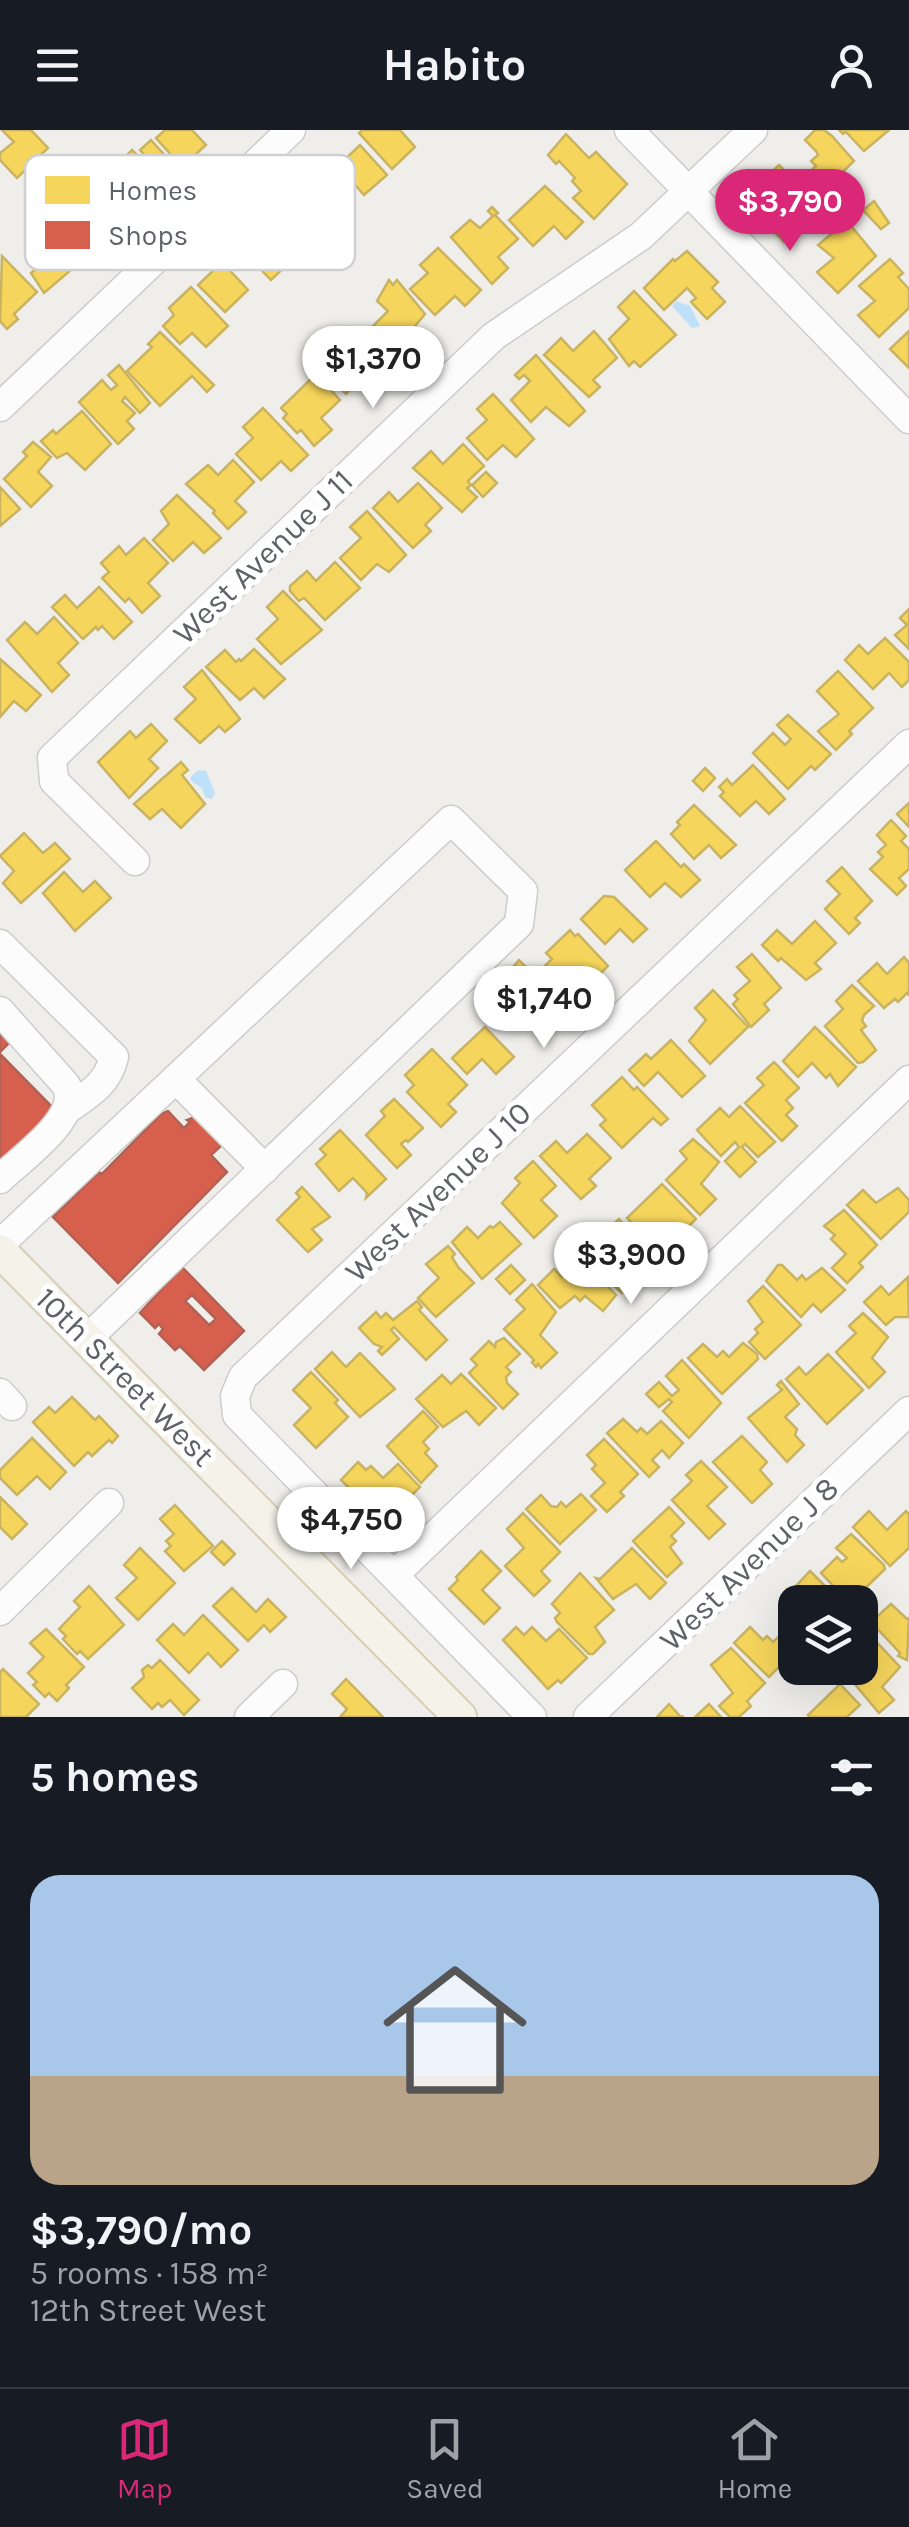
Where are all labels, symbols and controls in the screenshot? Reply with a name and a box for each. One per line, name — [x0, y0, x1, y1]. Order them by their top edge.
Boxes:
icon: menu — [30, 38, 85, 93]
icon: person — [824, 38, 879, 93]
text: Habito — [383, 39, 526, 91]
legend — [25, 155, 355, 270]
pin: $3,790 — [709, 169, 871, 254]
text: Homes — [108, 174, 197, 207]
text: $3,790 — [737, 183, 843, 220]
text: Shops — [108, 219, 188, 252]
pin: $1,370 — [292, 326, 454, 411]
text: $1,370 — [324, 340, 422, 377]
street label: West Avenue J 11 — [166, 462, 360, 652]
pin: $1,740 — [463, 966, 625, 1051]
text: $1,740 — [496, 980, 592, 1017]
street label: West Avenue J 10 — [338, 1094, 538, 1290]
pin: $3,900 — [550, 1222, 712, 1307]
text: $3,900 — [576, 1236, 686, 1273]
street label: 10th Street West — [28, 1280, 222, 1474]
street label: West Avenue J 8 — [652, 1470, 846, 1658]
pin: $4,750 — [270, 1487, 432, 1572]
text: $4,750 — [299, 1501, 403, 1538]
map controls — [778, 1585, 878, 1685]
button: layers — [778, 1585, 878, 1685]
icon: filters — [824, 1750, 879, 1805]
text: 5 homes — [30, 1752, 199, 1802]
icon: home — [365, 1940, 545, 2120]
text: $3,790/mo — [30, 2205, 252, 2255]
text: 5 rooms · 158 m² — [30, 2255, 269, 2292]
text: 12th Street West — [30, 2292, 266, 2329]
tab: Map — [117, 2412, 172, 2505]
tab: Saved — [406, 2412, 484, 2505]
tab: Home — [717, 2412, 792, 2505]

